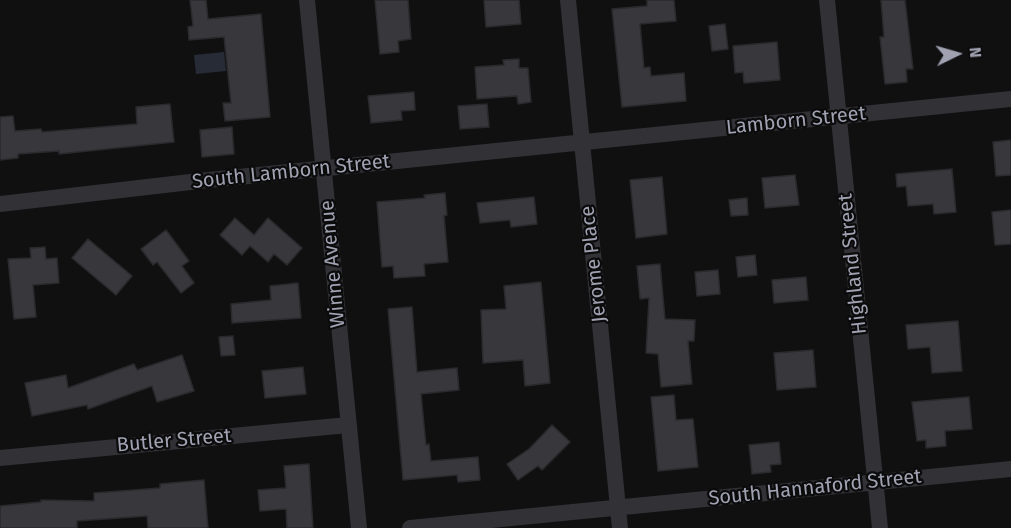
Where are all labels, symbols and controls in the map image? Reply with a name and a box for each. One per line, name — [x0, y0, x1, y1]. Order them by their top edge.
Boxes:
north arrow — [927, 24, 987, 84]
text: N — [966, 46, 985, 58]
street label: Lamborn Street — [725, 102, 867, 140]
street label: South Lamborn Street — [191, 150, 391, 194]
street label: Highland Street — [834, 193, 872, 335]
street label: Winne Avenue — [315, 199, 351, 329]
street label: Jerome Place — [576, 204, 612, 324]
street label: Butler Street — [116, 424, 232, 458]
street label: South Hannaford Street — [707, 465, 923, 511]

